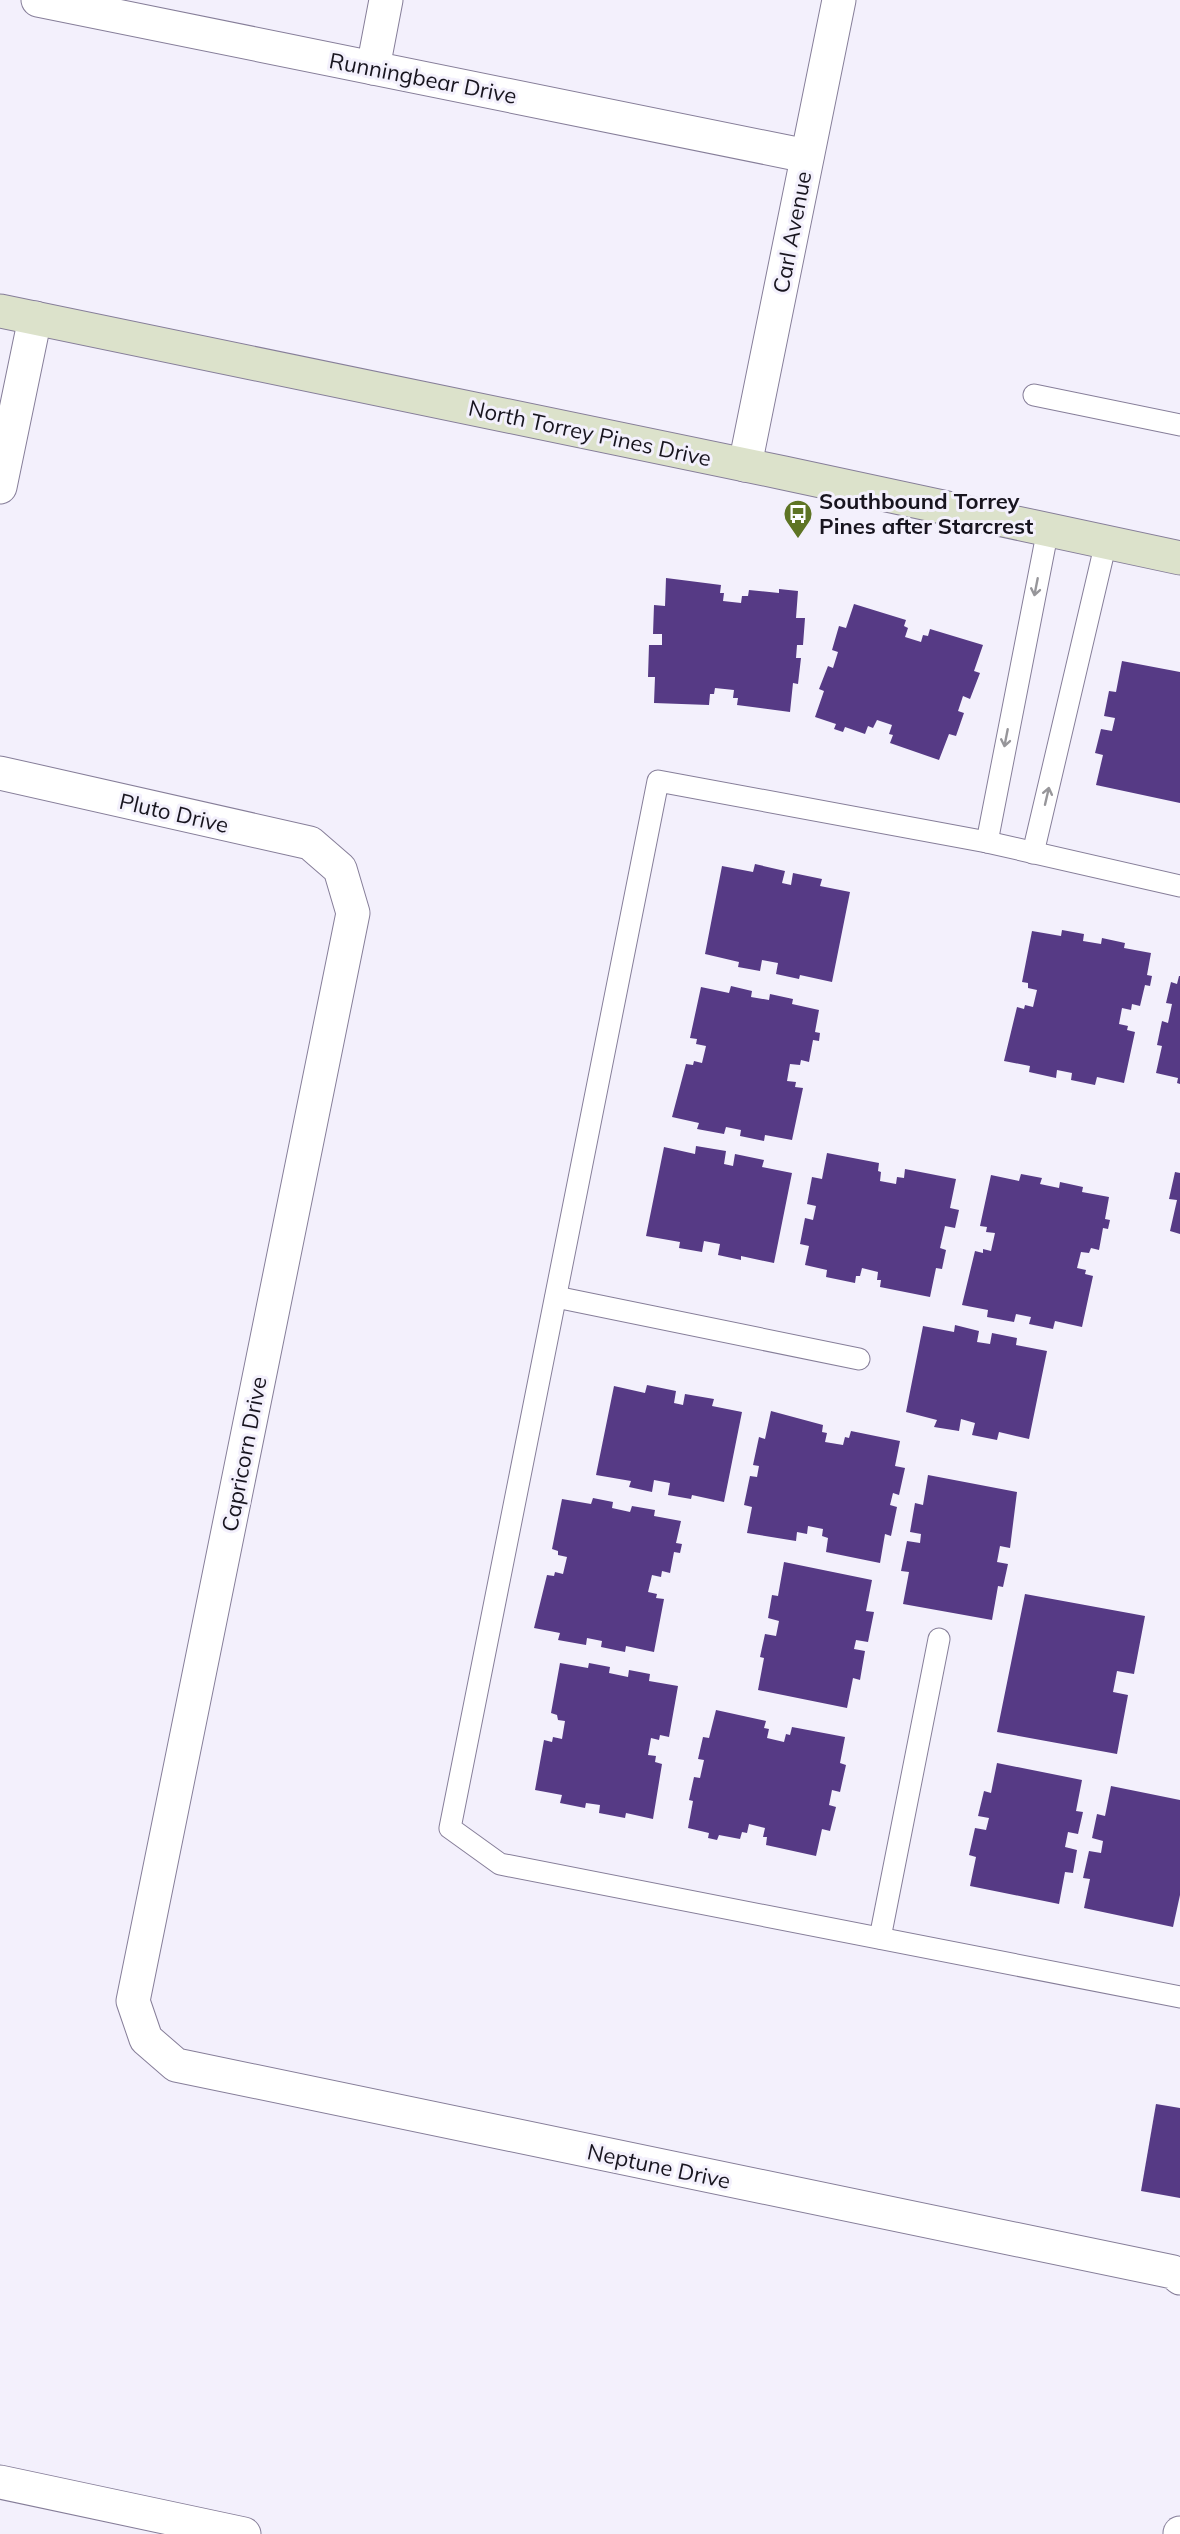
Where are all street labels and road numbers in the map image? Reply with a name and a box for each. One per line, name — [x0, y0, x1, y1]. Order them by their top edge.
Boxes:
street label: Runningbear Drive — [327, 46, 519, 110]
street label: Carl Avenue — [766, 169, 818, 295]
street label: North Torrey Pines Drive — [466, 394, 714, 472]
street label: Pluto Drive — [117, 787, 231, 839]
street label: Capricorn Drive — [215, 1374, 273, 1534]
street label: Neptune Drive — [585, 2137, 733, 2195]

